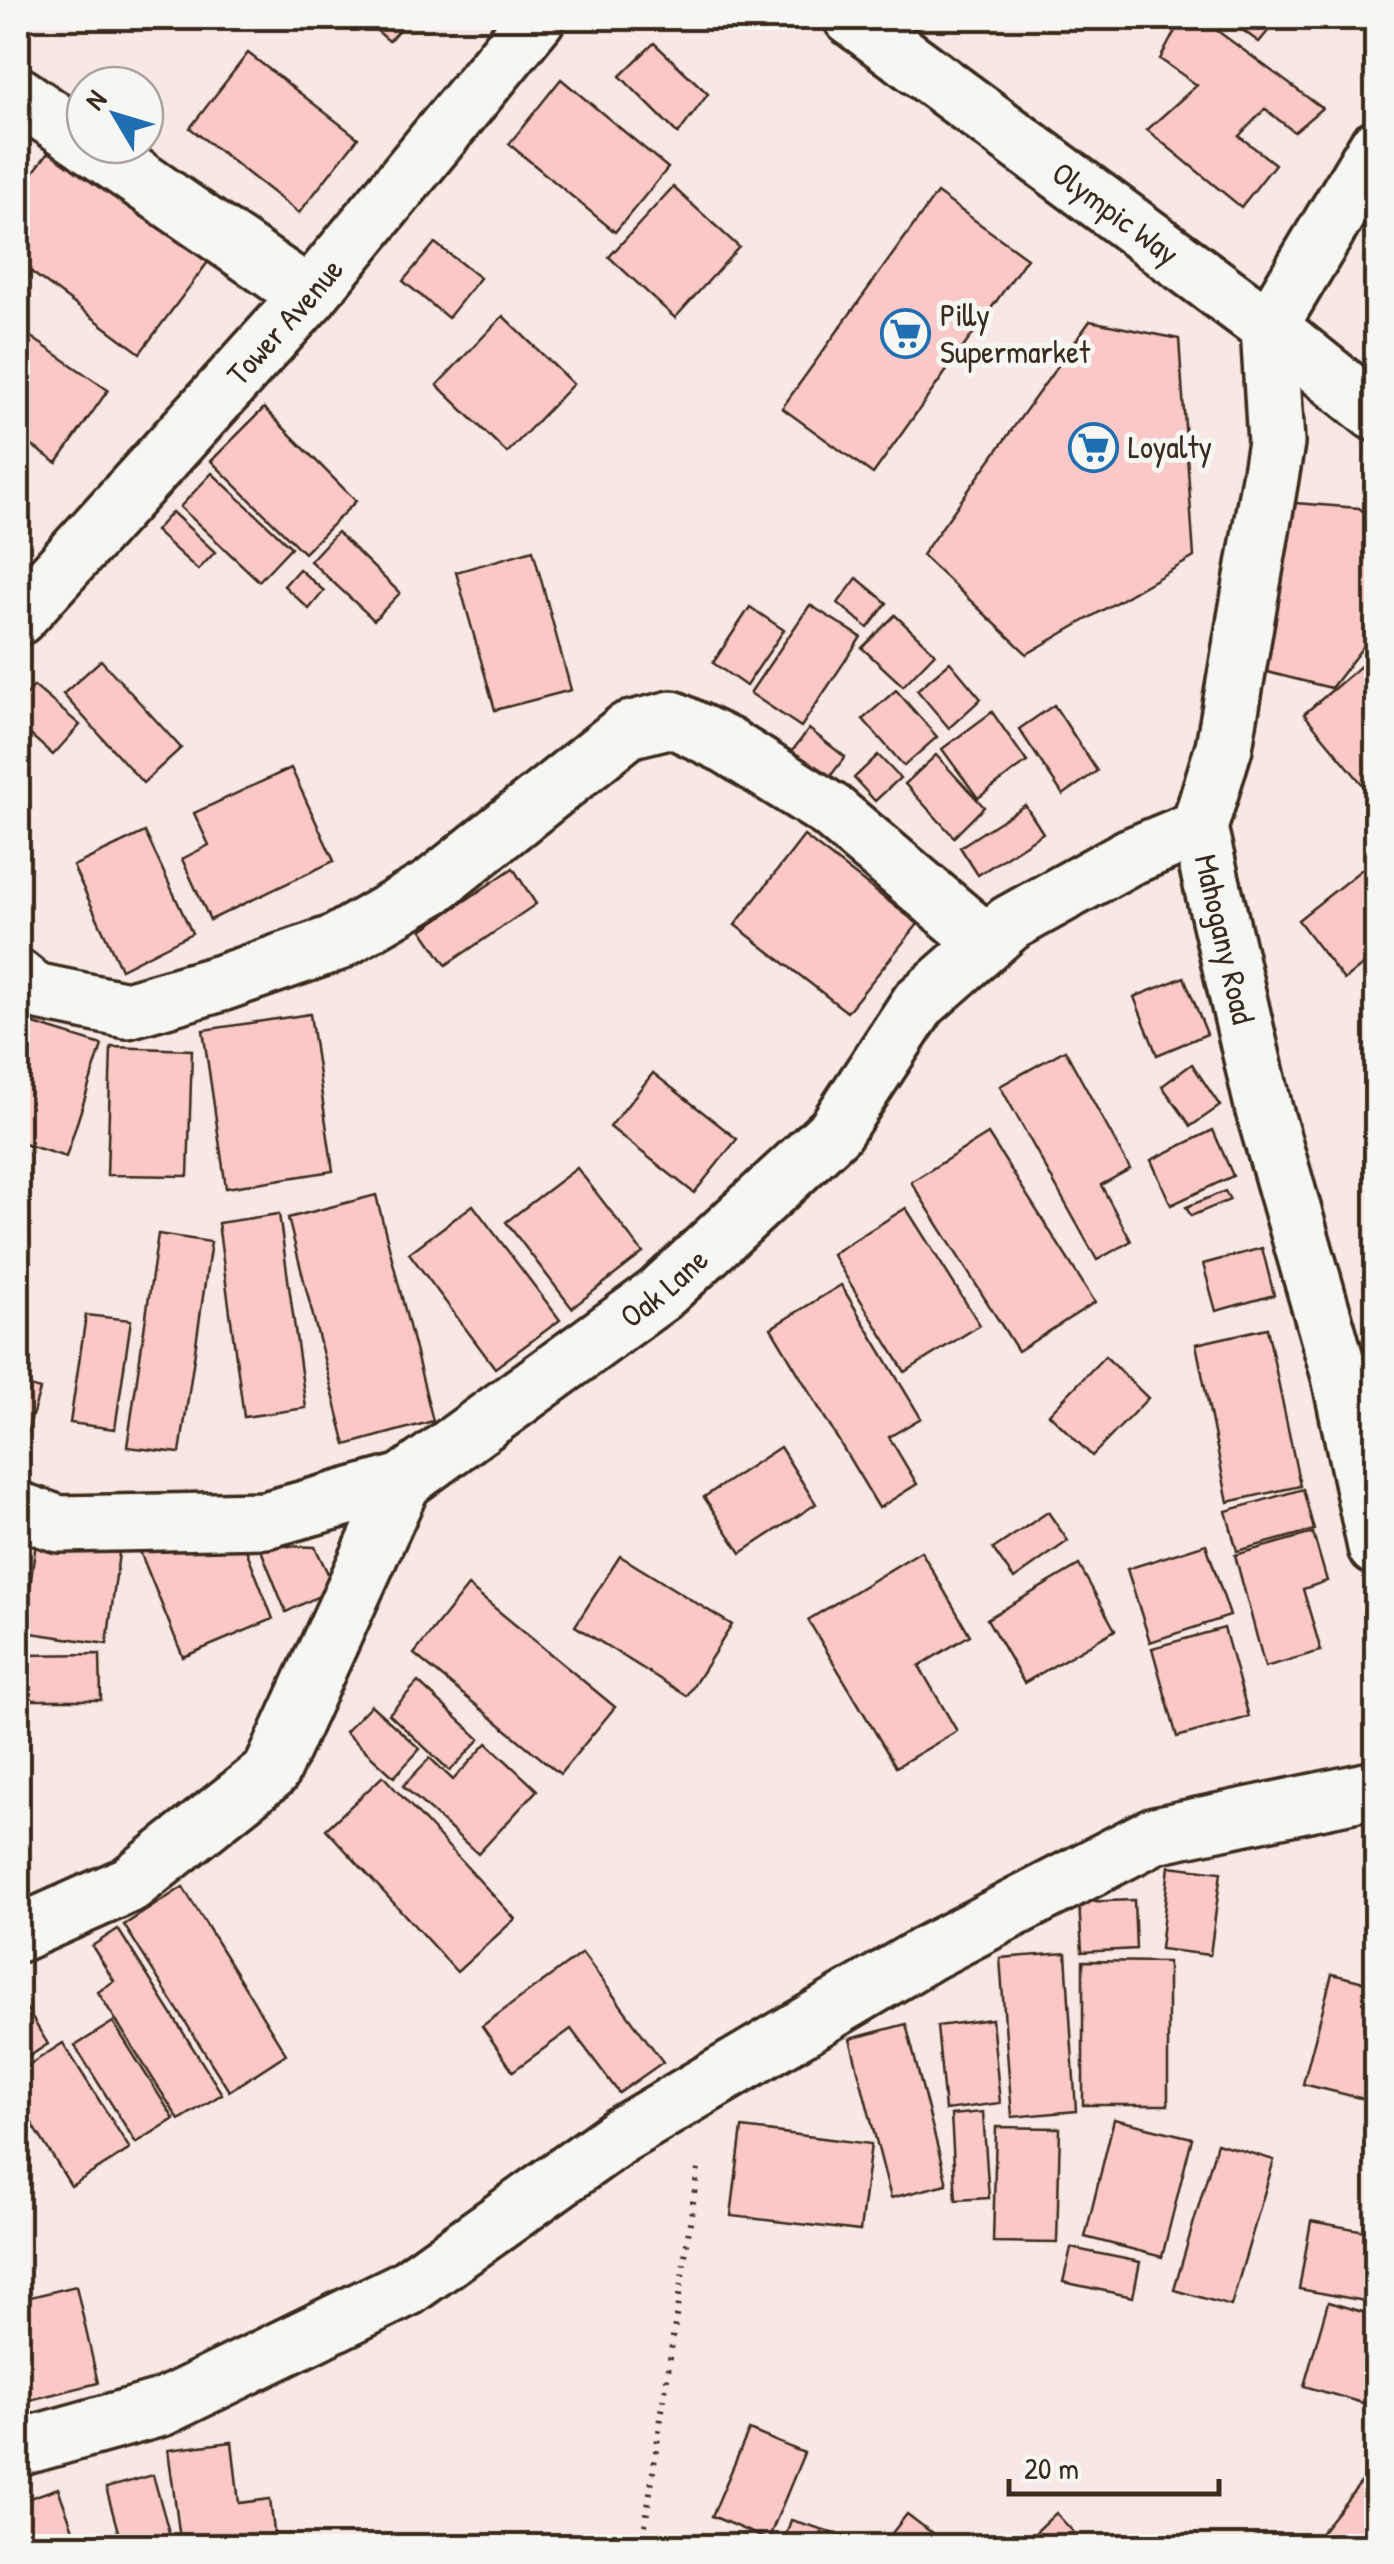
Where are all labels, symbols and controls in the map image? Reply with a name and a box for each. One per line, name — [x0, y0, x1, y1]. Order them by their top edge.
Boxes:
north arrow — [65, 65, 165, 165]
text: N — [76, 82, 115, 117]
street label: Olympic Way — [1044, 152, 1188, 274]
street label: Tower Avenue — [216, 249, 353, 394]
place label: Pilly Supermarket — [940, 293, 1091, 373]
supermarket icon: Pilly Supermarket — [879, 307, 931, 359]
supermarket icon: Loyalty — [1067, 421, 1119, 473]
place label: Loyalty — [1128, 425, 1212, 468]
street label: Mahogany Road — [1185, 850, 1265, 1028]
street label: Oak Lane — [611, 1238, 717, 1337]
scale bar — [1009, 2434, 1219, 2496]
text: 20 m — [1024, 2448, 1079, 2488]

